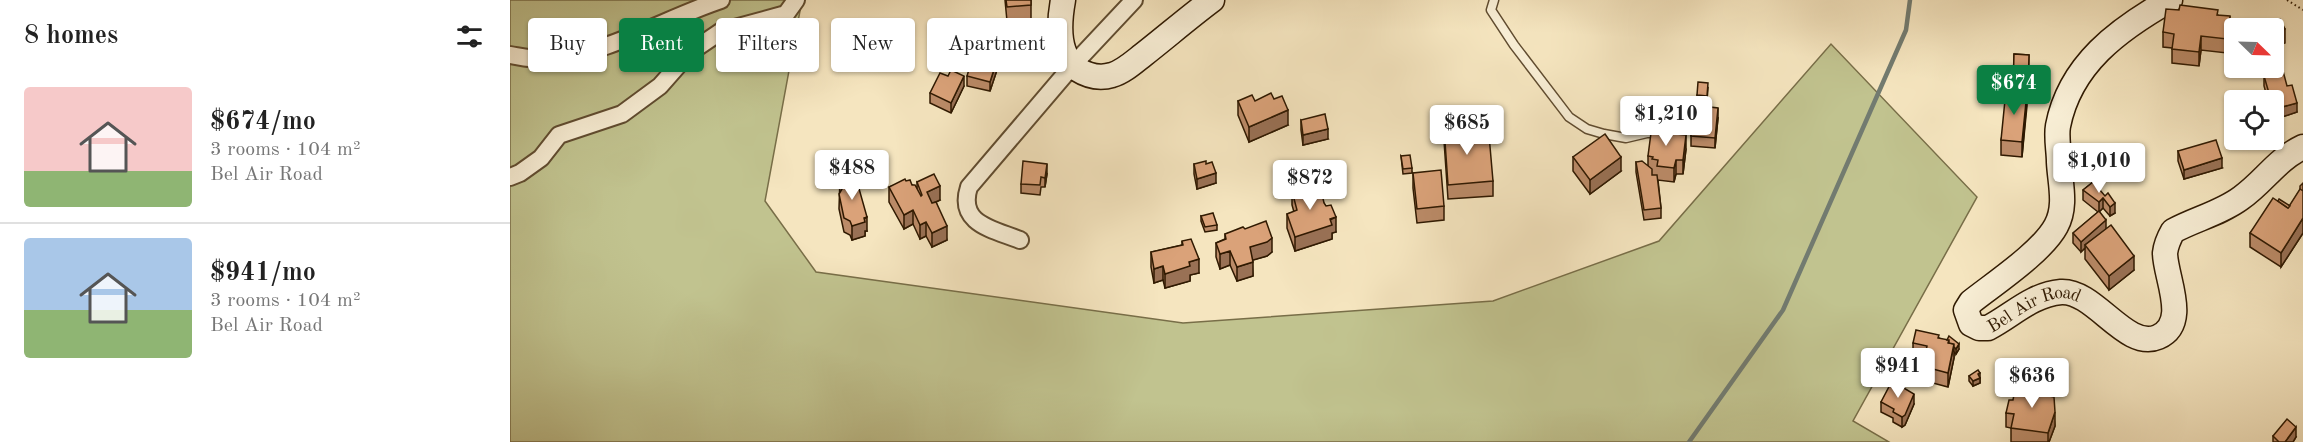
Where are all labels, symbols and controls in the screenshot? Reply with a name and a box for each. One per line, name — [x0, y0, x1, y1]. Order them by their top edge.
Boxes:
chip: Buy — [528, 18, 607, 72]
chip: Rent — [619, 18, 704, 72]
chip: Filters — [716, 18, 819, 72]
chip: New — [831, 18, 915, 72]
chip: Apartment — [927, 18, 1067, 72]
north arrow — [2224, 18, 2284, 78]
map controls — [2224, 18, 2284, 150]
icon: filters — [453, 20, 486, 53]
text: 8 homes — [24, 23, 118, 49]
pin: $674 — [1978, 65, 2050, 116]
text: $674 — [1991, 74, 2037, 94]
button: locate — [2224, 90, 2284, 150]
pin: $1,210 — [1617, 96, 1715, 147]
pin: $685 — [1431, 105, 1503, 156]
text: $1,210 — [1634, 105, 1698, 125]
text: $674/mo — [210, 109, 316, 135]
icon: home — [72, 111, 144, 183]
text: $685 — [1444, 114, 1490, 134]
text: 3 rooms · 104 m² — [210, 140, 360, 160]
pin: $1,010 — [2050, 143, 2148, 194]
pin: $488 — [816, 150, 888, 201]
text: $1,010 — [2067, 152, 2131, 172]
text: $488 — [829, 159, 875, 179]
pin: $872 — [1274, 160, 1346, 211]
text: Bel Air Road — [210, 165, 323, 185]
text: $872 — [1287, 169, 1333, 189]
text: $941/mo — [210, 260, 316, 286]
icon: home — [72, 262, 144, 334]
street label: Bel Air Road — [1985, 284, 2084, 336]
text: 3 rooms · 104 m² — [210, 291, 360, 311]
text: Bel Air Road — [210, 316, 323, 336]
pin: $941 — [1862, 348, 1934, 399]
text: $941 — [1875, 357, 1921, 377]
pin: $636 — [1996, 358, 2068, 409]
text: $636 — [2009, 367, 2055, 387]

